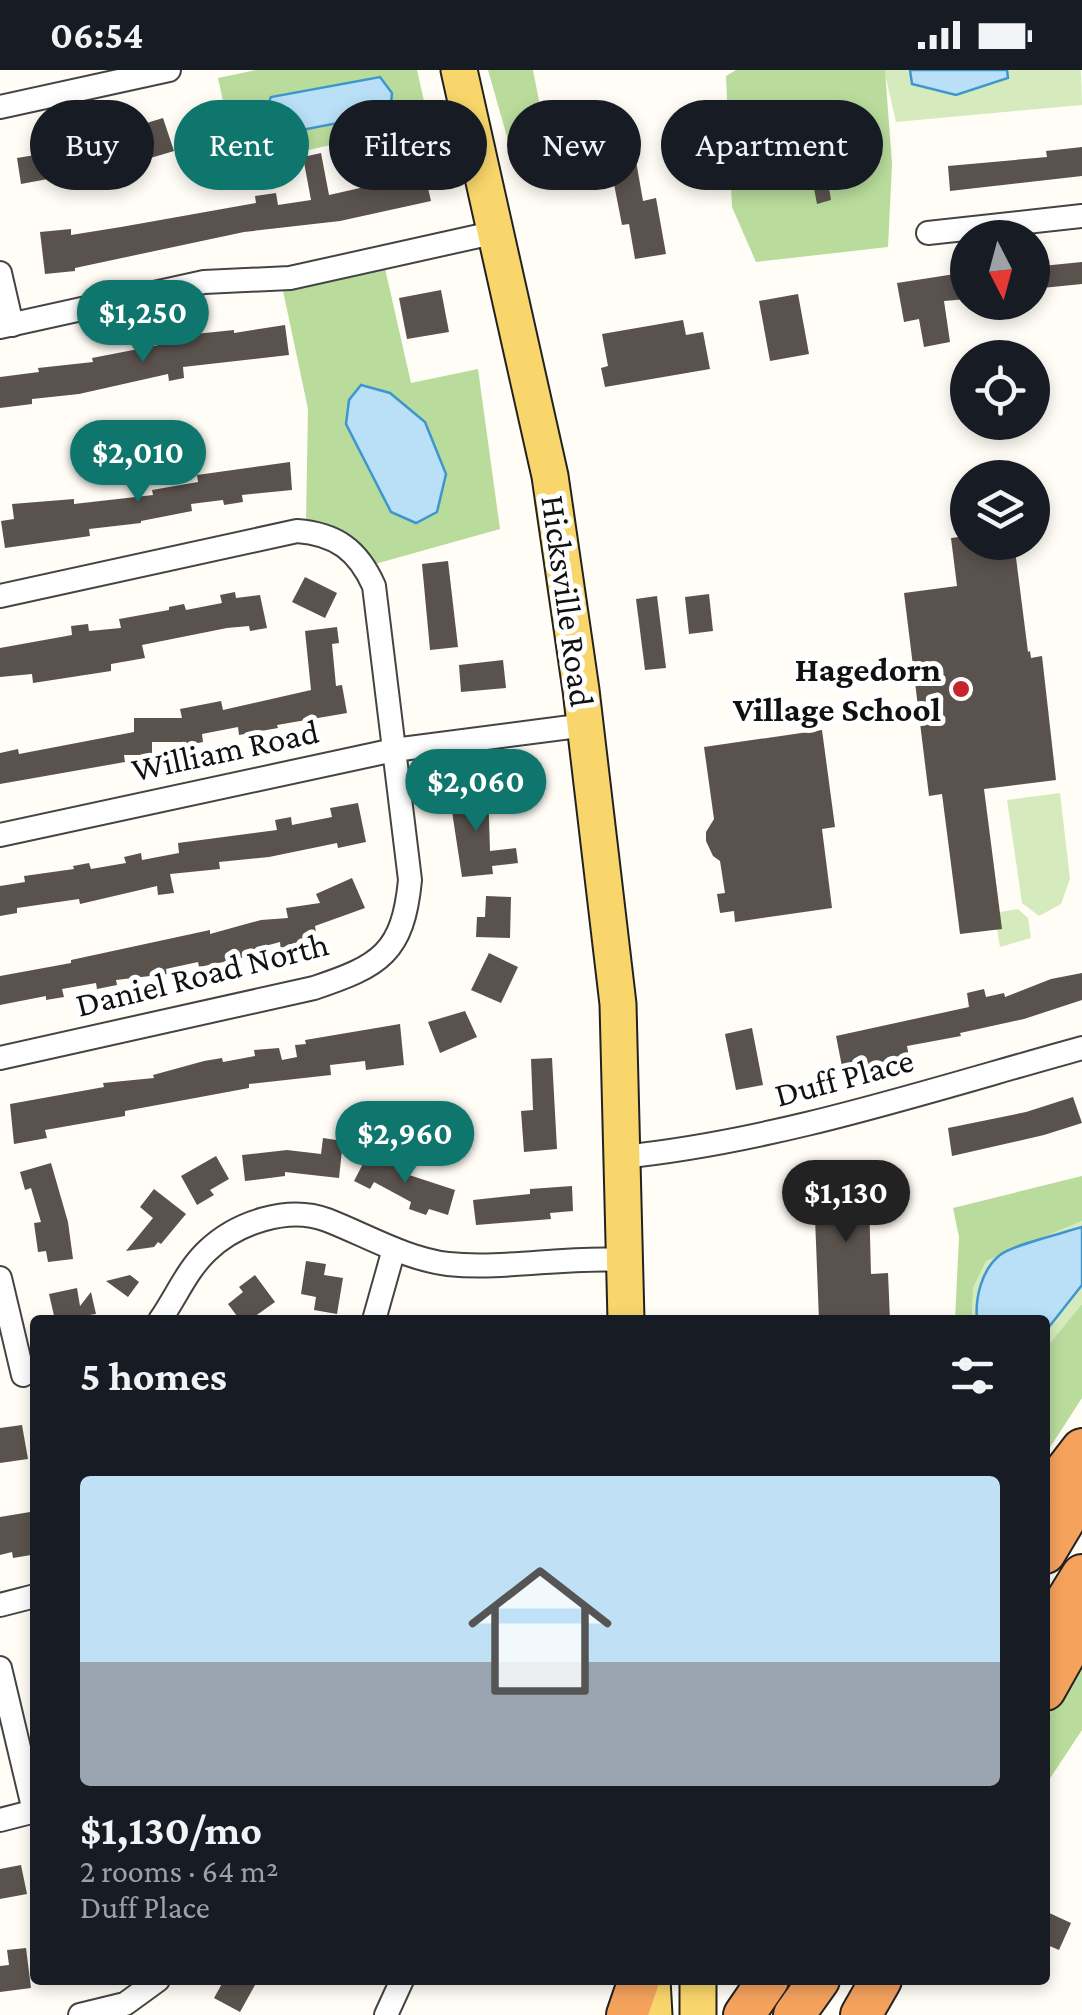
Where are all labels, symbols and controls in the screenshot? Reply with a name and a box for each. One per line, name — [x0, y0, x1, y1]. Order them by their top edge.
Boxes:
text: 06:54 — [50, 14, 144, 56]
chip: Buy — [30, 100, 154, 190]
chip: Rent — [174, 100, 309, 190]
chip: Filters — [329, 100, 487, 190]
chip: New — [507, 100, 641, 190]
chip: Apartment — [661, 100, 883, 190]
north arrow — [950, 220, 1050, 320]
map controls — [950, 220, 1050, 560]
pin: $1,250 — [62, 280, 224, 365]
text: $1,250 — [99, 294, 187, 330]
button: locate — [950, 340, 1050, 440]
pin: $2,010 — [57, 420, 219, 505]
text: $2,010 — [92, 434, 184, 470]
button: layers — [950, 460, 1050, 560]
street label: Hicksville Road — [533, 493, 602, 709]
place label: Hagedorn Village School — [732, 650, 941, 729]
marker: Hagedorn Village School — [950, 678, 972, 700]
street label: William Road — [128, 712, 322, 789]
pin: $2,060 — [395, 749, 557, 834]
text: $2,060 — [427, 763, 525, 799]
street label: Daniel Road North — [72, 924, 333, 1025]
street label: Duff Place — [771, 1040, 918, 1115]
pin: $2,960 — [324, 1101, 486, 1186]
text: $2,960 — [357, 1115, 453, 1151]
pin: $1,130 — [765, 1160, 927, 1245]
text: $1,130 — [804, 1174, 888, 1210]
icon: filters — [945, 1348, 1000, 1403]
text: 5 homes — [80, 1352, 227, 1399]
icon: home — [450, 1541, 630, 1721]
text: $1,130/mo — [80, 1806, 262, 1853]
text: 2 rooms · 64 m² — [80, 1853, 278, 1889]
text: Duff Place — [80, 1889, 210, 1925]

